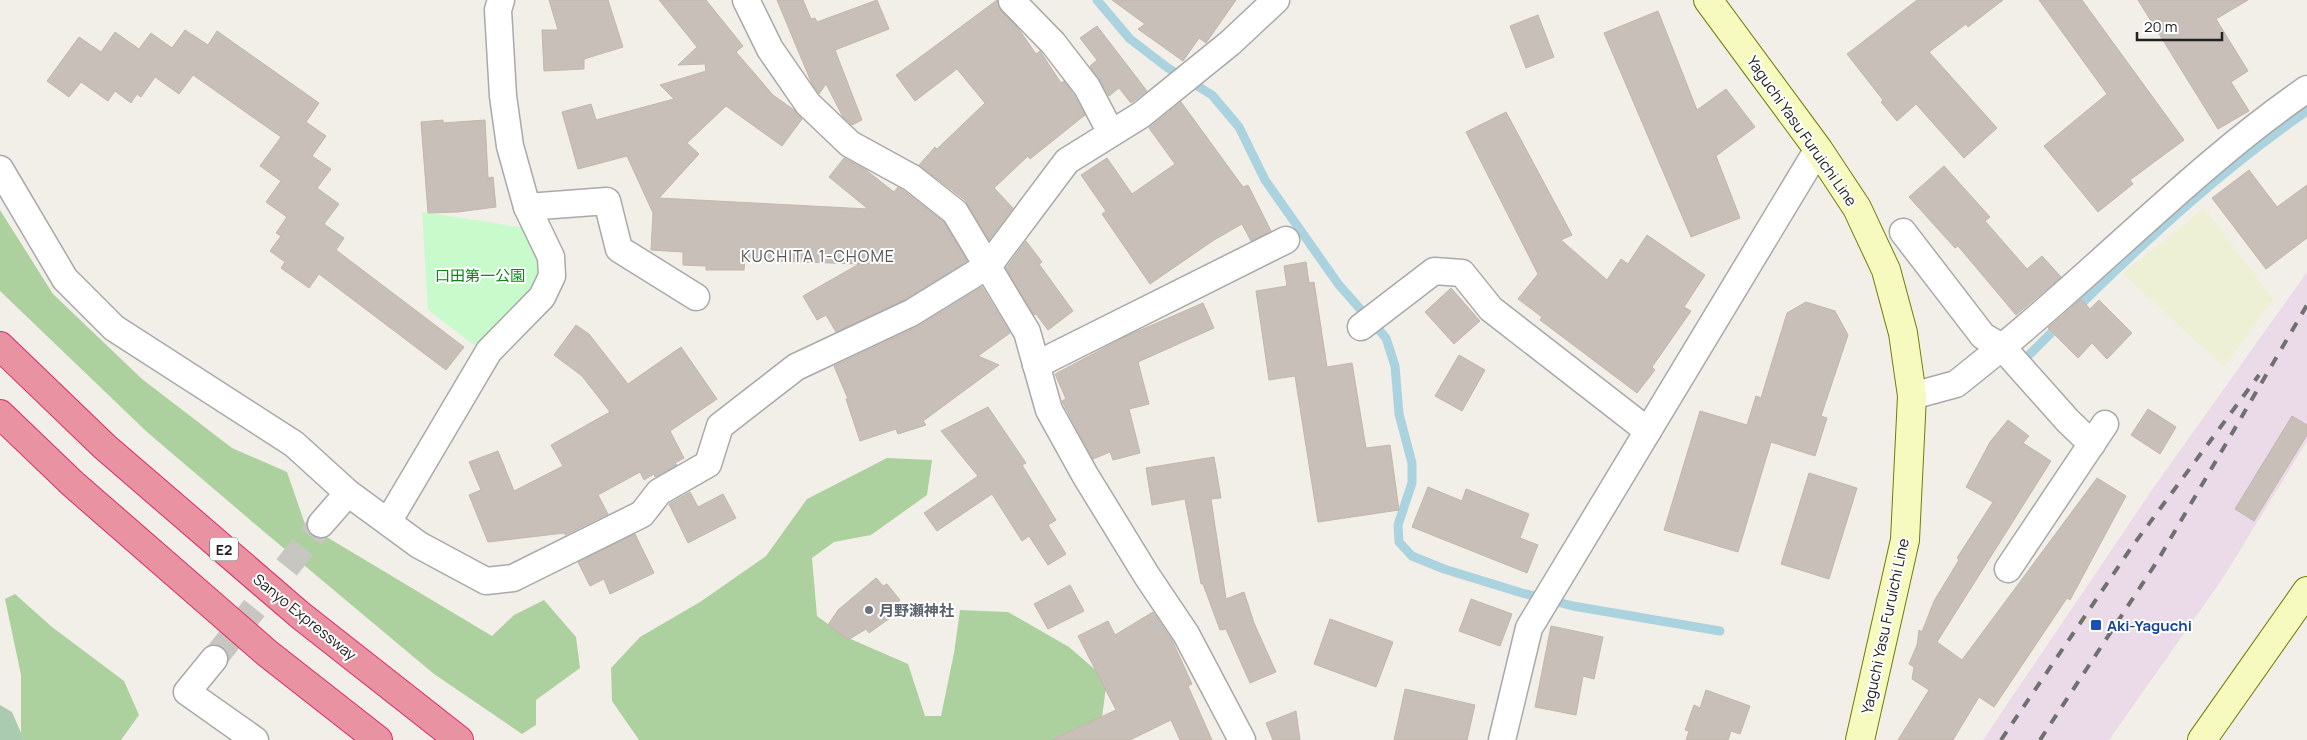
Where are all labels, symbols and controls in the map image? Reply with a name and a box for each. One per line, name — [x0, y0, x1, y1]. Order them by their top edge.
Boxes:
scale bar — [2137, 10, 2222, 42]
text: 20 m — [2144, 16, 2177, 37]
street label: Yaguchi Yasu Furuichi Line — [1742, 52, 1862, 211]
district label: KUCHITA 1-CHOME — [741, 245, 895, 267]
park label: 口田第一公園 — [435, 265, 525, 286]
street label: Yaguchi Yasu Furuichi Line — [1856, 536, 1914, 716]
road number: E2 — [210, 538, 238, 560]
street label: Sanyo Expressway — [249, 569, 361, 665]
place label: 月野瀬神社 — [879, 600, 954, 621]
marker: 月野瀬神社 — [863, 604, 875, 616]
place label: Aki-Yaguchi — [2107, 615, 2192, 636]
marker: Aki-Yaguchi — [2089, 618, 2103, 632]

